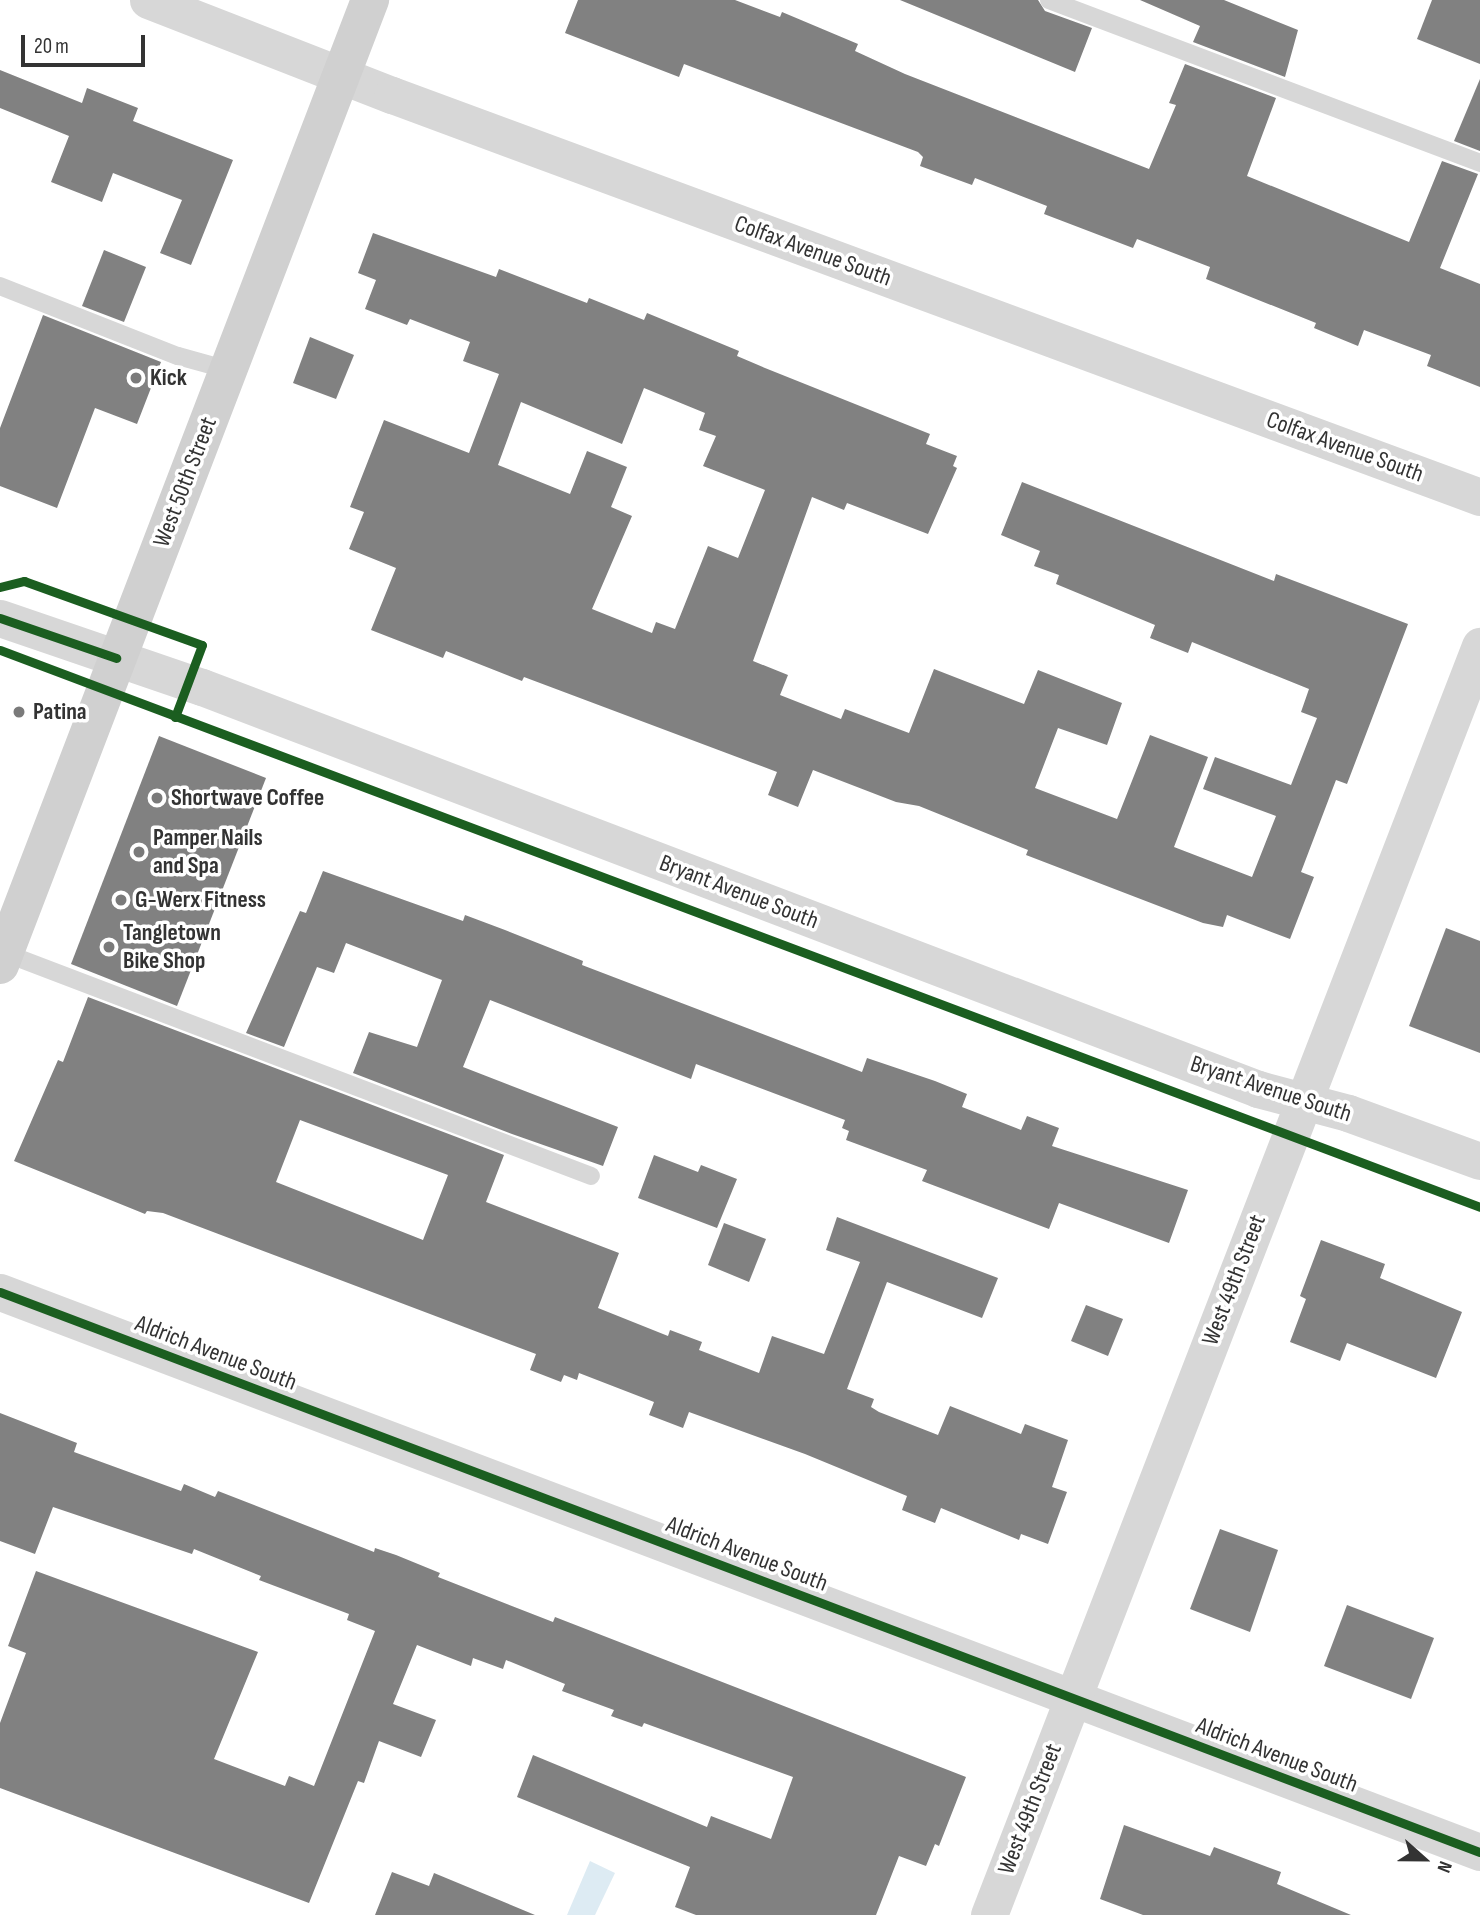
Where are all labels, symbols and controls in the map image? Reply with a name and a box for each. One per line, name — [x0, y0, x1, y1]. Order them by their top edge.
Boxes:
scale bar — [24, 21, 149, 65]
text: 20 m — [34, 34, 69, 59]
street label: Colfax Avenue South — [731, 209, 895, 293]
place label: Kick — [150, 364, 187, 392]
marker: Kick — [128, 370, 144, 386]
street label: Colfax Avenue South — [1263, 405, 1427, 489]
street label: West 50th Street — [147, 413, 223, 551]
place label: Patina — [33, 698, 87, 726]
marker: Patina — [11, 704, 27, 720]
place label: Shortwave Coffee — [171, 784, 324, 812]
marker: Shortwave Coffee — [149, 790, 165, 806]
place label: Pamper Nails and Spa — [153, 824, 263, 880]
marker: Pamper Nails and Spa — [131, 844, 147, 860]
street label: Bryant Avenue South — [655, 848, 823, 936]
place label: G-Werx Fitness — [135, 886, 266, 914]
marker: G-Werx Fitness — [113, 892, 129, 908]
place label: Tangletown Bike Shop — [123, 919, 221, 975]
marker: Tangletown Bike Shop — [101, 939, 117, 955]
street label: Bryant Avenue South — [1187, 1049, 1355, 1129]
street label: West 49th Street — [1196, 1211, 1272, 1349]
street label: Aldrich Avenue South — [131, 1309, 301, 1397]
street label: Aldrich Avenue South — [662, 1510, 832, 1598]
street label: Aldrich Avenue South — [1192, 1711, 1362, 1799]
street label: West 49th Street — [992, 1740, 1068, 1878]
north arrow — [1389, 1824, 1459, 1894]
text: N — [1432, 1858, 1457, 1876]

